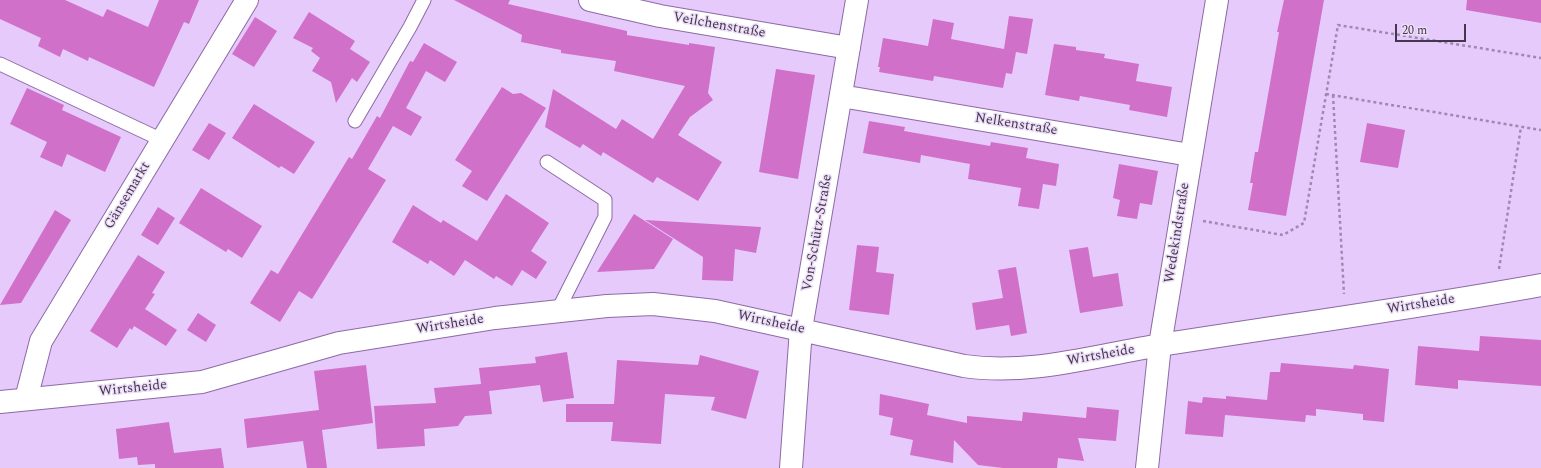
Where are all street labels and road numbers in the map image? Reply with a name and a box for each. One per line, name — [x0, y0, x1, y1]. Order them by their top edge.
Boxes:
street label: Veilchenstraße — [672, 10, 766, 42]
street label: Nelkenstraße — [974, 110, 1058, 140]
street label: Gänsemarkt — [101, 159, 155, 233]
street label: Von-Schütz-Straße — [799, 173, 837, 293]
street label: Wedekindstraße — [1162, 182, 1194, 284]
street label: Wirtsheide — [1386, 291, 1456, 319]
street label: Wirtsheide — [736, 308, 806, 338]
street label: Wirtsheide — [415, 311, 485, 339]
street label: Wirtsheide — [1066, 342, 1136, 370]
street label: Wirtsheide — [98, 377, 168, 401]

